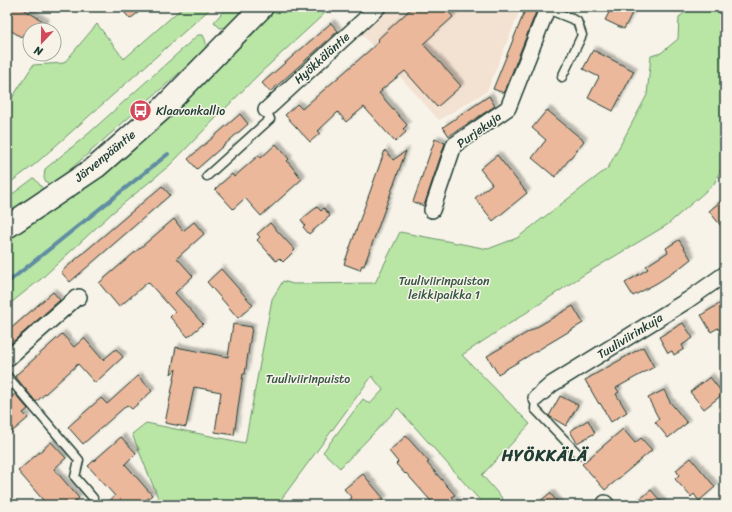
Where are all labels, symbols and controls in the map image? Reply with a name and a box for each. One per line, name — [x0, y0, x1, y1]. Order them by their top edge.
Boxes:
north arrow — [22, 22, 62, 62]
street label: Hyökkäläntie — [289, 26, 355, 90]
text: N — [31, 40, 46, 61]
bus stop icon: Klaavonkallio — [127, 98, 153, 124]
place label: Klaavonkallio — [156, 100, 225, 122]
street label: Purjekuja — [452, 106, 506, 154]
street label: Järvenpääntie — [69, 124, 141, 188]
park label: Tuuliviirinpuiston leikkipaikka 1 — [399, 270, 490, 306]
street label: Tuuliviirinkuja — [593, 306, 668, 365]
park label: Tuuliviirinpuisto — [266, 368, 350, 390]
district label: HYÖKKÄLÄ — [501, 441, 590, 470]

